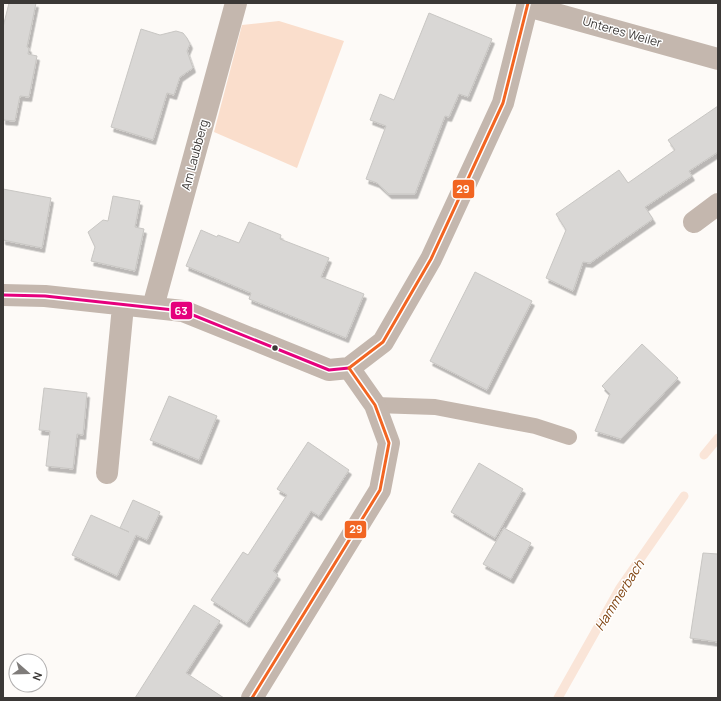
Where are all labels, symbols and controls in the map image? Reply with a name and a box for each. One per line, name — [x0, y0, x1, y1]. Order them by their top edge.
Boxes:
street label: Unteres Weiler — [581, 12, 664, 51]
street label: Am Laubberg — [177, 118, 212, 192]
line badge: 29 — [452, 179, 475, 199]
text: 29 — [456, 181, 470, 196]
line badge: 63 — [170, 301, 193, 320]
text: 63 — [174, 303, 188, 318]
unlabelled marker — [270, 343, 280, 353]
line badge: 29 — [344, 520, 367, 539]
text: 29 — [349, 521, 363, 536]
water label: Hammerbach — [590, 555, 649, 634]
north arrow — [8, 653, 48, 693]
text: N — [29, 670, 46, 683]

